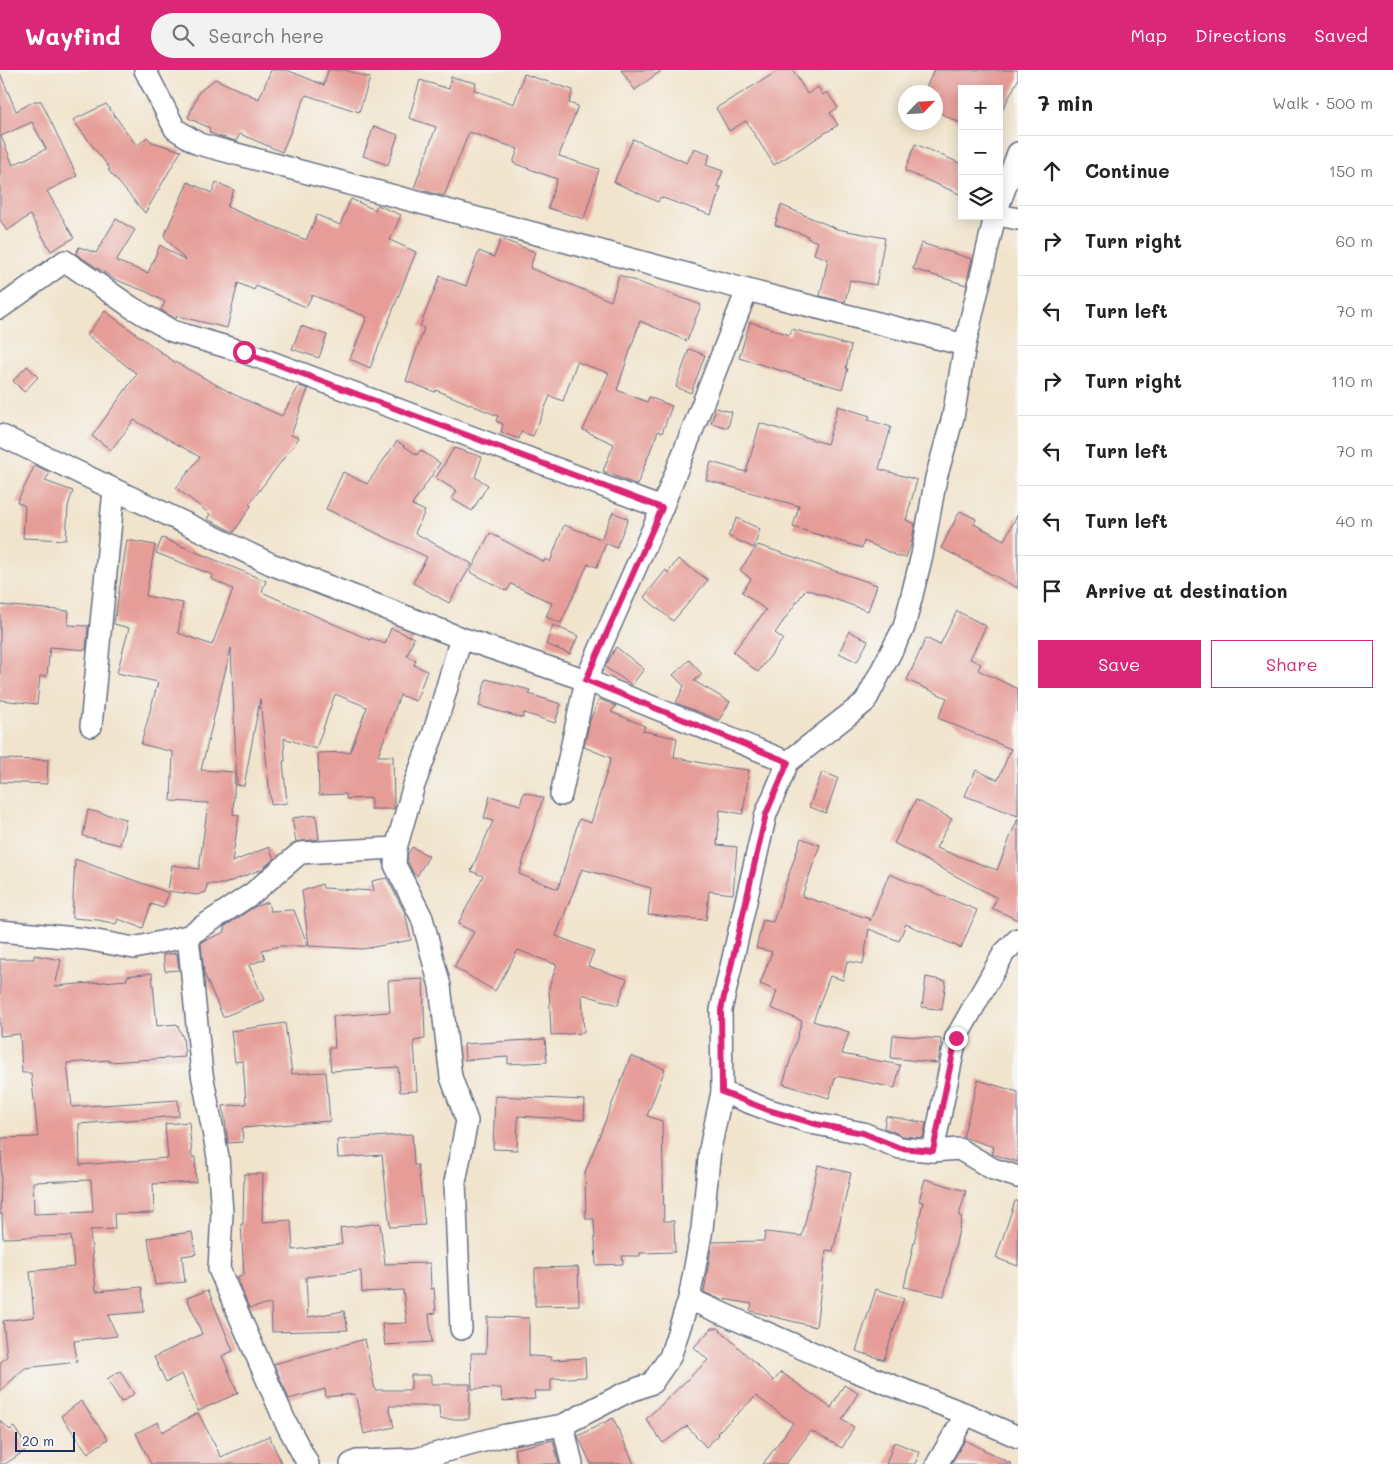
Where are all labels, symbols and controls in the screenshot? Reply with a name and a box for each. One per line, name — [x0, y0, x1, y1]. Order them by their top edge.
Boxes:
search box — [151, 13, 501, 58]
text: Wayfind — [25, 20, 121, 51]
icon: search — [169, 21, 197, 49]
text: Search here — [209, 23, 324, 48]
text: Map — [1130, 23, 1167, 47]
text: Directions — [1195, 23, 1287, 47]
text: Saved — [1315, 23, 1368, 47]
north arrow — [898, 85, 943, 130]
map controls — [958, 85, 1003, 220]
button: + — [958, 85, 1003, 130]
text: 7 min — [1038, 89, 1093, 116]
text: Walk · 500 m — [1272, 92, 1373, 113]
button: − — [958, 130, 1003, 175]
icon: ahead — [1038, 157, 1066, 185]
text: Continue — [1085, 158, 1170, 183]
text: 150 m — [1329, 160, 1373, 181]
button: layers — [958, 175, 1003, 220]
icon: right — [1038, 227, 1066, 255]
text: Turn right — [1085, 228, 1182, 253]
text: 60 m — [1336, 230, 1373, 251]
icon: left — [1038, 297, 1066, 325]
text: Turn left — [1085, 298, 1168, 323]
text: 70 m — [1336, 300, 1373, 321]
route start — [233, 341, 256, 364]
icon: right — [1038, 367, 1066, 395]
text: Turn right — [1085, 368, 1182, 393]
text: 110 m — [1331, 370, 1373, 391]
icon: left — [1038, 437, 1066, 465]
text: Turn left — [1085, 438, 1168, 463]
text: 70 m — [1336, 440, 1373, 461]
icon: left — [1038, 507, 1066, 535]
text: Turn left — [1085, 508, 1168, 533]
text: 40 m — [1336, 510, 1373, 531]
icon: arrive — [1038, 577, 1066, 605]
text: Arrive at destination — [1085, 578, 1288, 603]
button: Save — [1038, 640, 1201, 688]
button: Share — [1211, 640, 1373, 688]
route end — [945, 1027, 968, 1050]
scale bar — [15, 1429, 75, 1452]
text: 20 m — [22, 1431, 54, 1450]

